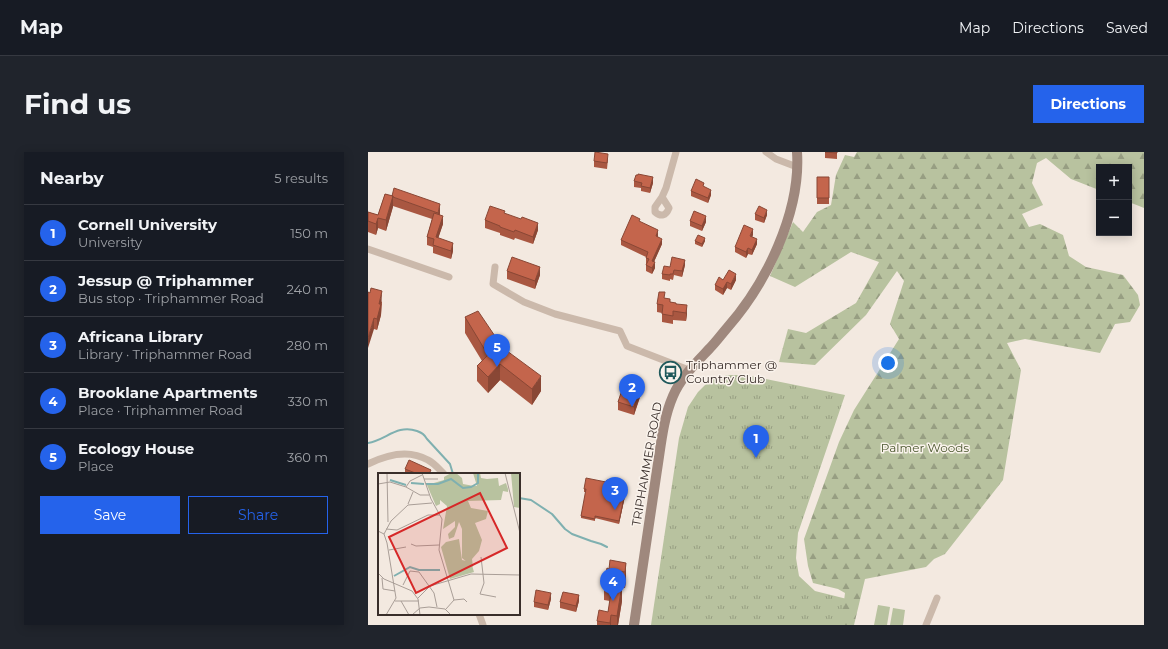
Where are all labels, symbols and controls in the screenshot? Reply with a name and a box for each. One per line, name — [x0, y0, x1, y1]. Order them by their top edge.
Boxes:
text: Map — [20, 16, 63, 39]
text: Map — [959, 19, 990, 37]
text: Directions — [1012, 19, 1084, 37]
text: Saved — [1106, 19, 1148, 37]
button: Directions — [1033, 85, 1144, 123]
text: Find us — [24, 87, 131, 121]
map controls — [1096, 164, 1132, 236]
button: + — [1096, 164, 1132, 200]
text: Nearby — [40, 168, 104, 188]
text: 5 results — [274, 170, 328, 186]
button: − — [1096, 200, 1132, 236]
text: Cornell University — [78, 215, 217, 234]
text: 1 — [50, 225, 56, 241]
text: 150 m — [290, 225, 328, 241]
text: University — [78, 234, 142, 250]
text: Jessup @ Triphammer — [78, 271, 254, 290]
text: 2 — [49, 281, 57, 297]
text: 240 m — [287, 281, 328, 297]
text: Bus stop · Triphammer Road — [78, 290, 264, 306]
text: Africana Library — [78, 327, 203, 346]
pin: 5 — [484, 334, 510, 367]
text: 3 — [49, 337, 57, 353]
text: 280 m — [287, 337, 328, 353]
text: Library · Triphammer Road — [78, 346, 252, 362]
your location — [878, 353, 898, 373]
place label: Triphammer @ Country Club — [686, 357, 777, 386]
bus stop icon: Triphammer @ Country Club — [658, 359, 684, 385]
pin: 2 — [619, 374, 645, 407]
text: Brooklane Apartments — [78, 383, 257, 402]
text: 4 — [49, 393, 57, 409]
text: 330 m — [288, 393, 328, 409]
street label: TRIPHAMMER ROAD — [628, 401, 665, 527]
text: Place · Triphammer Road — [78, 402, 243, 418]
pin: 1 — [743, 425, 769, 458]
text: Ecology House — [78, 439, 194, 458]
park label: Palmer Woods — [881, 440, 969, 455]
text: 5 — [49, 449, 57, 465]
text: 360 m — [287, 449, 328, 465]
text: Place — [78, 458, 114, 474]
inset map — [378, 473, 520, 615]
pin: 3 — [602, 477, 628, 510]
button: Save — [40, 496, 180, 534]
button: Share — [188, 496, 328, 534]
pin: 4 — [600, 568, 626, 601]

